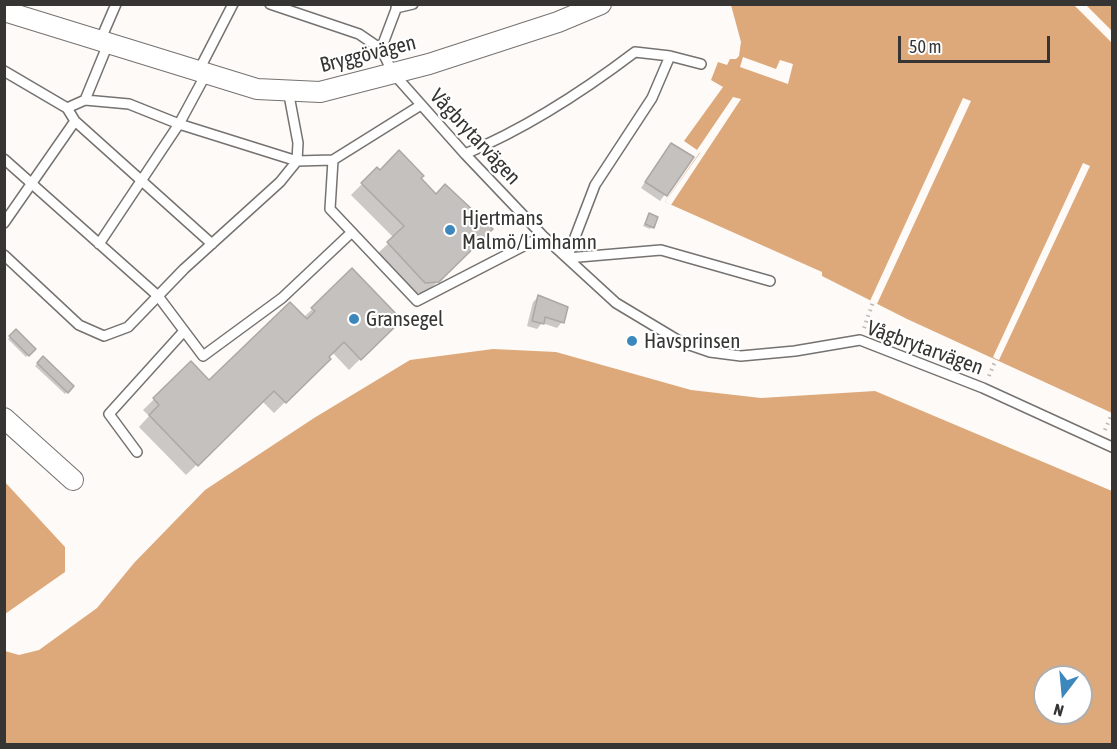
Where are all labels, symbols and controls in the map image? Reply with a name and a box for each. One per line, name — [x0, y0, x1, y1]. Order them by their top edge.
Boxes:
scale bar — [901, 24, 1052, 62]
street label: Bryggövägen — [317, 30, 419, 78]
text: 50 m — [909, 36, 941, 57]
street label: Vågbrytarvägen — [424, 84, 526, 190]
place label: Hjertmans Malmö/Limhamn — [462, 205, 597, 255]
marker: Hjertmans Malmö/Limhamn — [443, 223, 457, 237]
place label: Gransegel — [366, 306, 444, 332]
marker: Gransegel — [347, 312, 361, 326]
street label: Vågbrytarvägen — [863, 315, 987, 381]
place label: Havsprinsen — [644, 328, 740, 354]
marker: Havsprinsen — [625, 334, 639, 348]
north arrow — [1033, 665, 1093, 725]
text: N — [1052, 700, 1066, 720]

